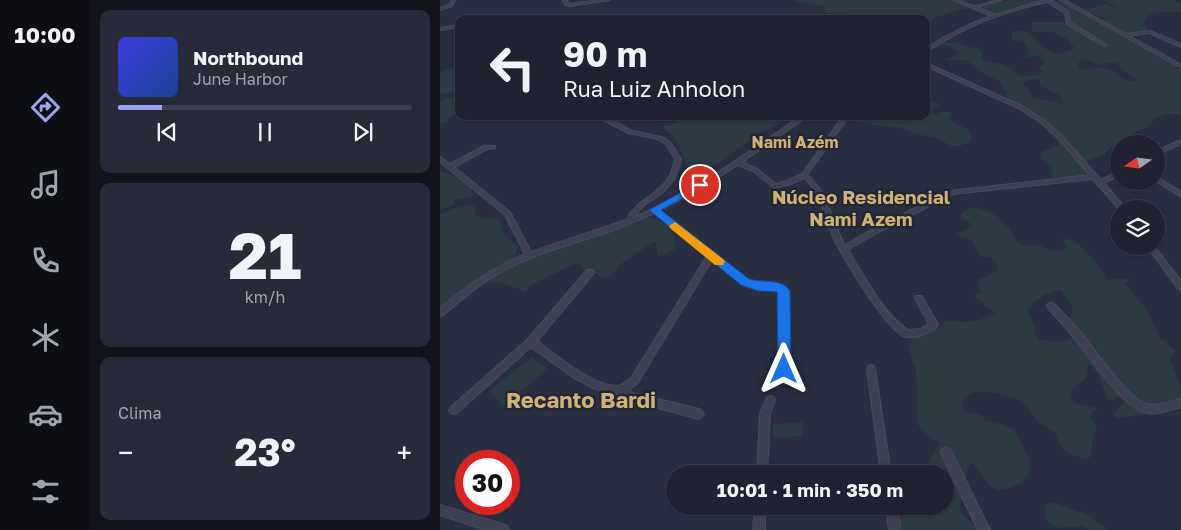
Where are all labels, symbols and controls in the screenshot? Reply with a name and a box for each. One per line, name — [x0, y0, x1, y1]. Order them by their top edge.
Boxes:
text: 10:00 — [14, 21, 76, 48]
text: 90 m — [563, 33, 647, 75]
icon: left — [480, 35, 545, 100]
text: Northbound — [193, 46, 303, 69]
text: June Harbor — [193, 69, 288, 89]
text: Rua Luiz Anholon — [563, 75, 745, 102]
icon: directions — [28, 90, 63, 125]
icon: previous — [153, 118, 181, 146]
icon: pause — [251, 118, 279, 146]
icon: next — [349, 118, 377, 146]
district label: Nami Azém — [751, 132, 839, 152]
north arrow — [1110, 135, 1165, 190]
map controls — [1110, 135, 1165, 255]
pin — [679, 164, 721, 206]
icon: music — [28, 167, 63, 202]
icon: arrive — [686, 171, 714, 199]
district label: Núcleo Residencial Nami Azem — [772, 185, 950, 230]
button: layers — [1110, 200, 1165, 255]
text: 21 — [228, 215, 302, 293]
icon: phone — [28, 243, 63, 278]
text: km/h — [245, 287, 285, 307]
icon: climate — [28, 320, 63, 355]
position arrow — [757, 342, 809, 394]
district label: Recanto Bardi — [506, 386, 656, 413]
icon: car — [28, 397, 63, 432]
text: Clima — [118, 403, 162, 423]
text: 23° — [234, 429, 296, 474]
text: − — [118, 436, 133, 469]
text: + — [397, 436, 412, 469]
speed limit sign: 30 — [455, 450, 520, 515]
icon: filters — [28, 474, 63, 509]
text: 10:01 · 1 min · 350 m — [717, 478, 903, 501]

